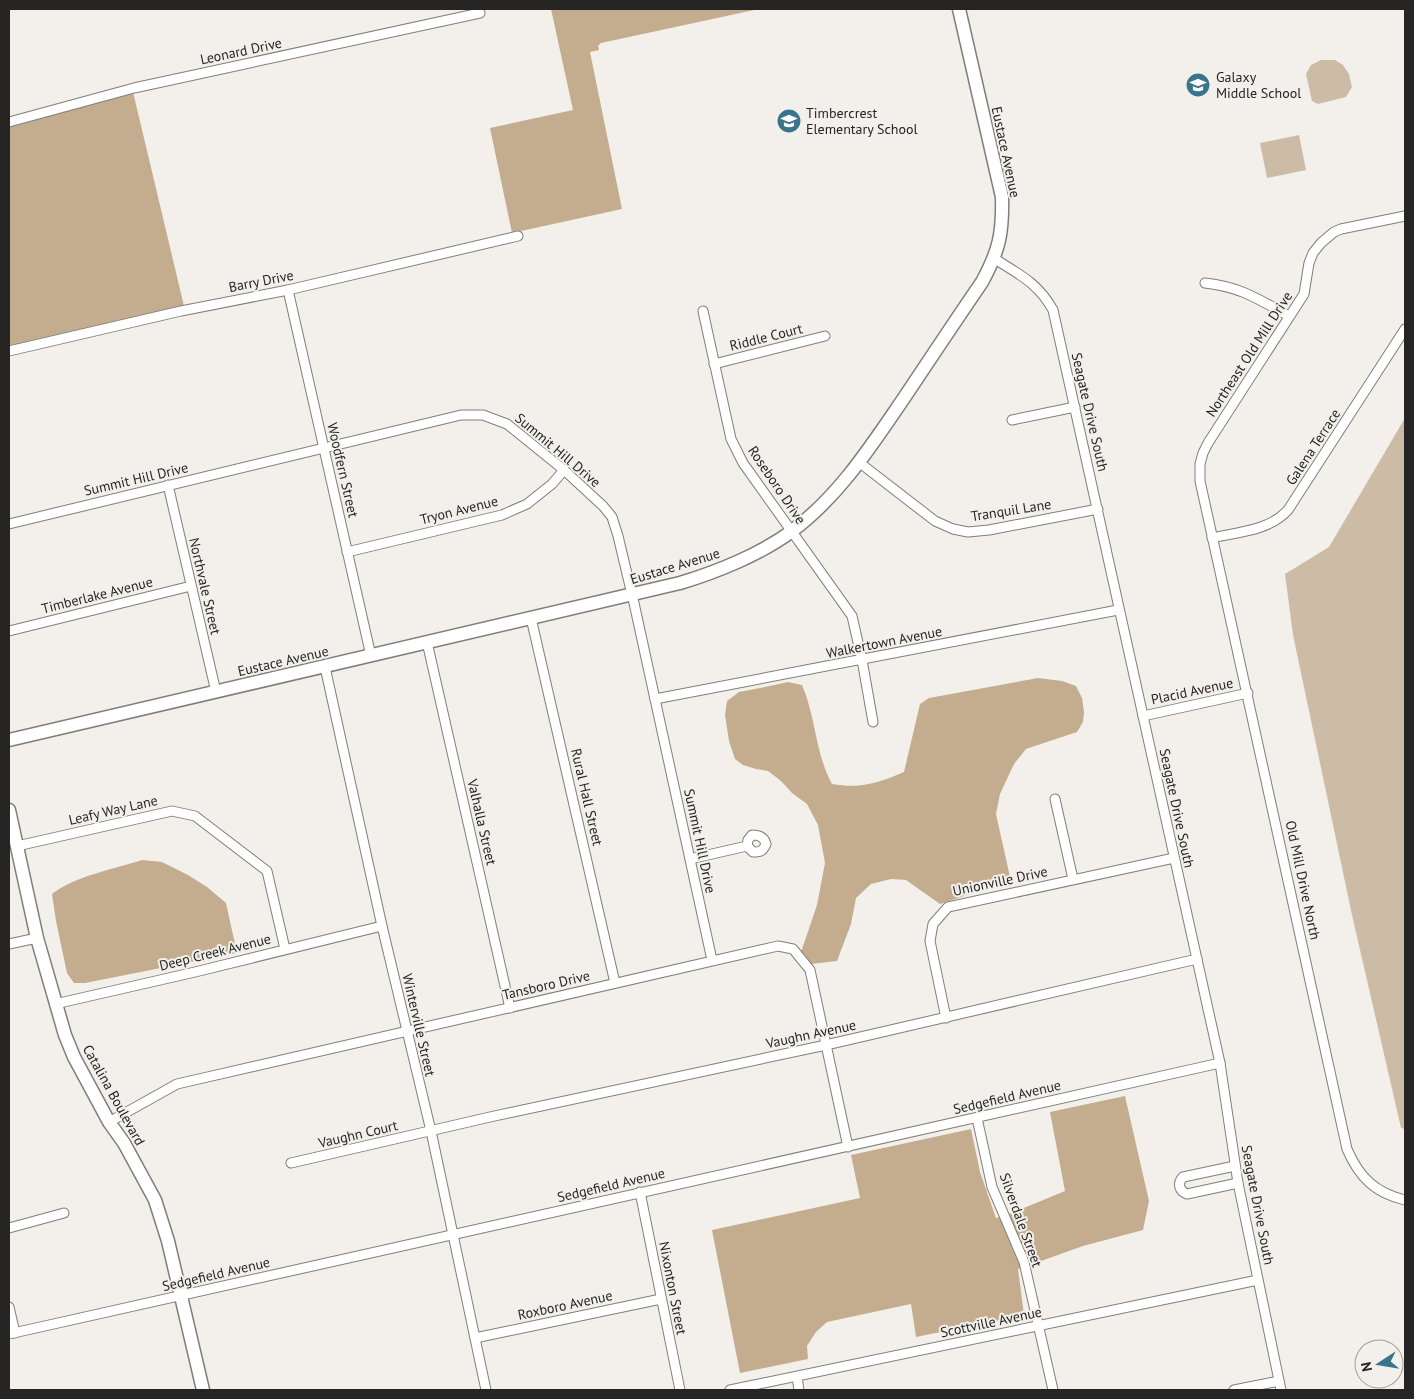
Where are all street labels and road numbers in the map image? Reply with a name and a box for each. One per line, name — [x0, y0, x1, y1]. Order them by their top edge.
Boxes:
street label: Leonard Drive — [199, 34, 283, 68]
street label: Eustace Avenue — [988, 105, 1024, 199]
street label: Barry Drive — [227, 266, 295, 296]
street label: Northeast Old Mill Drive — [1202, 288, 1296, 420]
street label: Riddle Court — [728, 319, 805, 355]
street label: Seagate Drive South — [1068, 351, 1112, 473]
street label: Galena Terrace — [1282, 405, 1344, 489]
street label: Summit Hill Drive — [511, 409, 605, 491]
street label: Woodfern Street — [323, 421, 363, 519]
street label: Roseboro Drive — [744, 442, 810, 528]
street label: Summit Hill Drive — [82, 458, 190, 500]
street label: Tryon Avenue — [418, 492, 500, 528]
street label: Tranquil Lane — [970, 495, 1052, 525]
street label: Northvale Street — [185, 536, 225, 636]
street label: Eustace Avenue — [628, 544, 722, 588]
street label: Timberlake Avenue — [40, 572, 154, 618]
street label: Walkertown Avenue — [824, 622, 944, 662]
street label: Eustace Avenue — [236, 642, 330, 680]
street label: Placid Avenue — [1149, 674, 1235, 708]
street label: Rural Hall Street — [567, 747, 607, 848]
street label: Seagate Drive South — [1156, 747, 1198, 869]
street label: Valhalla Street — [463, 776, 501, 867]
street label: Summit Hill Drive — [680, 787, 720, 895]
street label: Leafy Way Lane — [67, 791, 159, 829]
street label: Old Mill Drive North — [1282, 819, 1324, 941]
street label: Unionville Drive — [951, 862, 1049, 900]
street label: Deep Creek Avenue — [157, 929, 273, 975]
street label: Tansboro Drive — [500, 966, 592, 1004]
street label: Winterville Street — [398, 972, 440, 1078]
street label: Vaughn Avenue — [763, 1016, 858, 1053]
street label: Catalina Boulevard — [79, 1041, 149, 1149]
street label: Sedgefield Avenue — [951, 1076, 1063, 1118]
street label: Vaughn Court — [316, 1116, 400, 1152]
street label: Seagate Drive South — [1238, 1144, 1278, 1266]
street label: Sedgefield Avenue — [555, 1164, 667, 1206]
street label: Silverdale Street — [996, 1170, 1046, 1270]
street label: Nixonton Street — [655, 1240, 691, 1336]
street label: Sedgefield Avenue — [160, 1253, 272, 1295]
street label: Roxboro Avenue — [516, 1286, 614, 1324]
street label: Scottville Avenue — [939, 1302, 1043, 1342]

